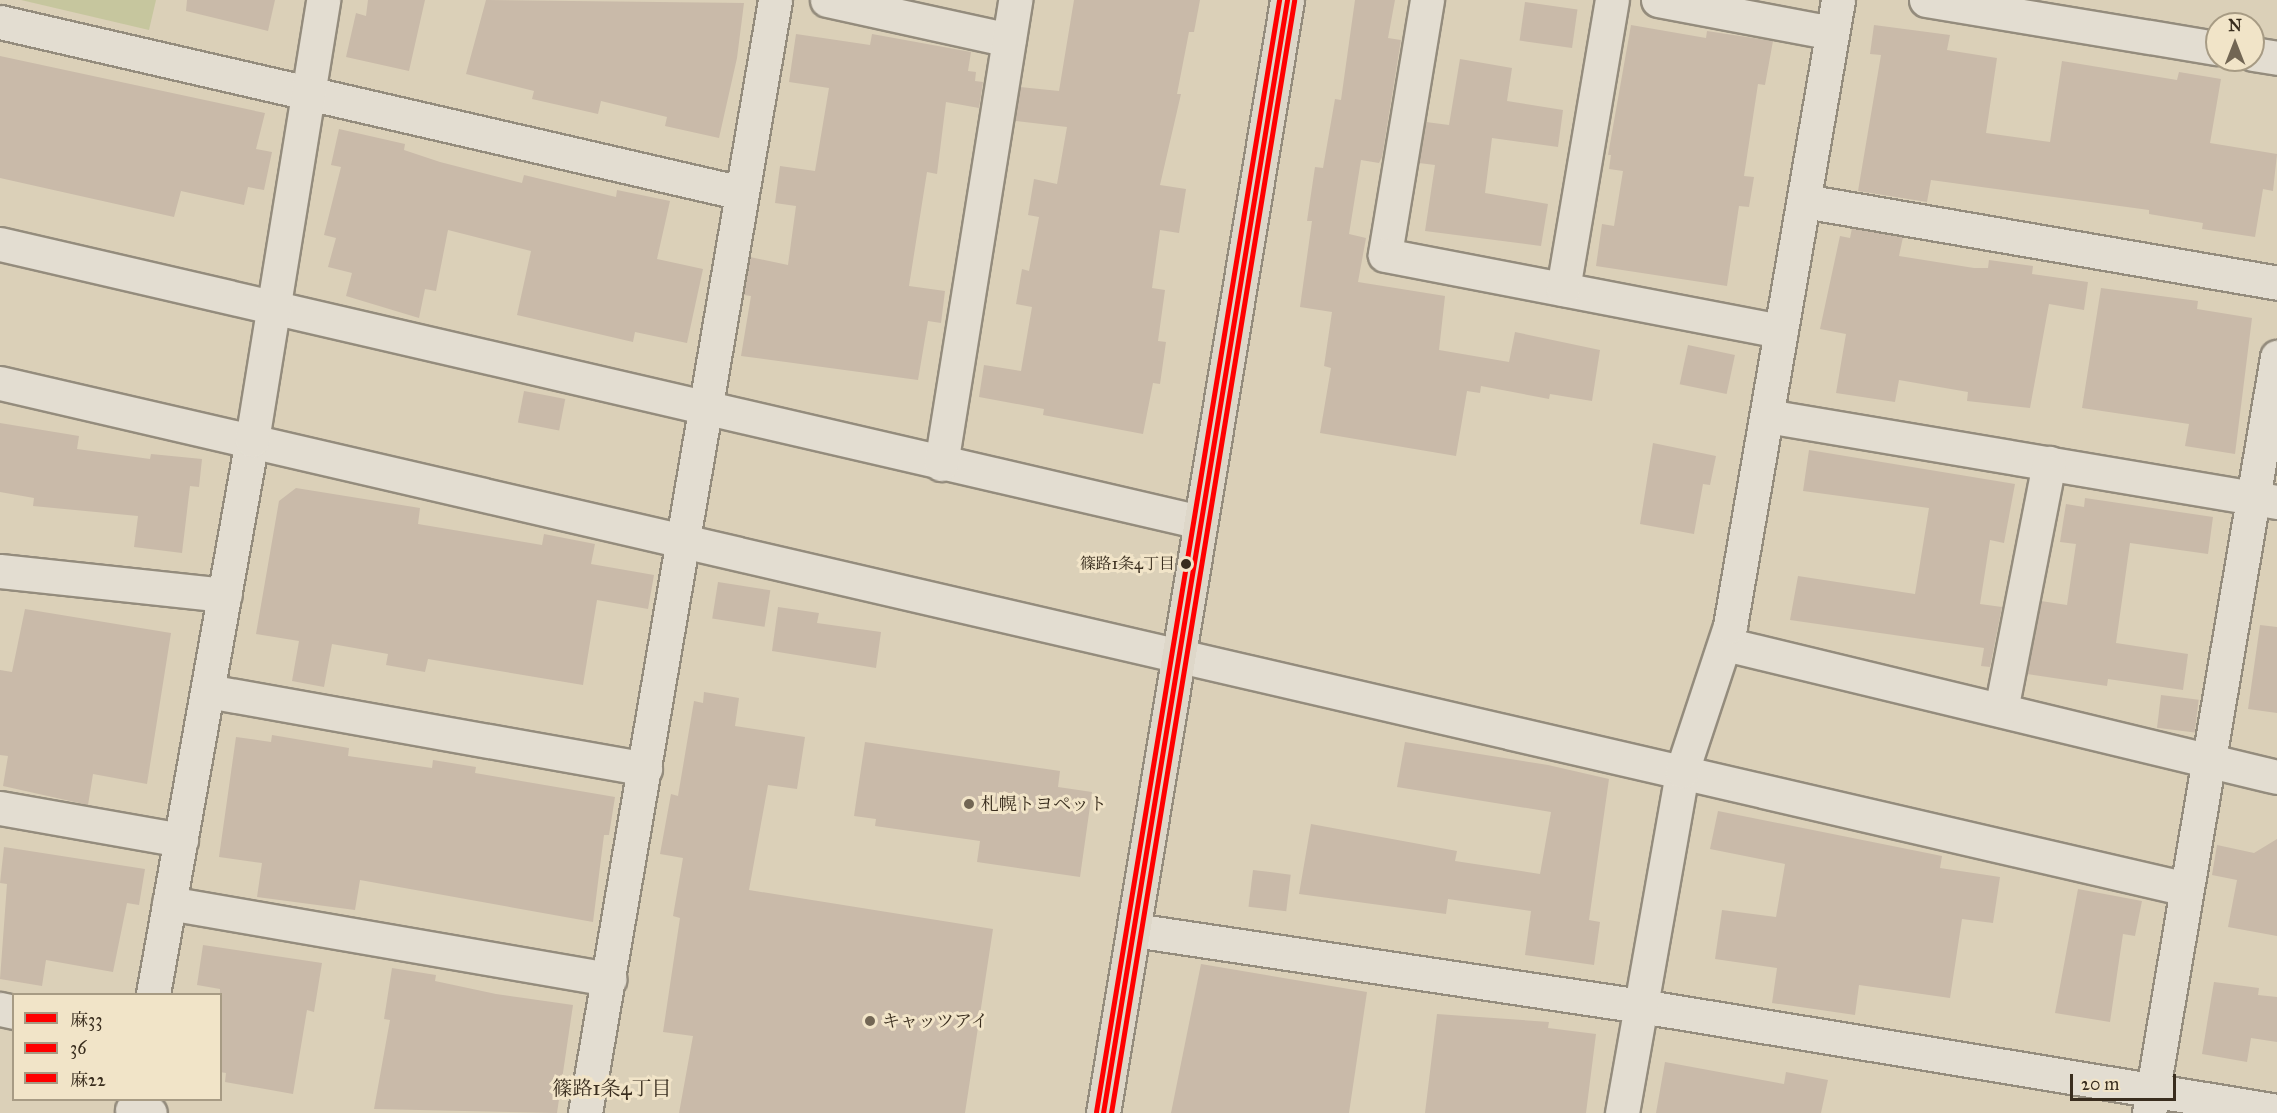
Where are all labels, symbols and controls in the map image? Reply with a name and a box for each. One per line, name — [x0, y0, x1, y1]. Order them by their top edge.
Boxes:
north arrow — [2205, 12, 2265, 72]
text: N — [2228, 16, 2242, 35]
place label: 篠路1条4丁目 — [1080, 554, 1175, 574]
marker: 篠路1条4丁目 — [1180, 558, 1192, 570]
place label: 札幌トヨペット — [981, 793, 1107, 815]
marker: 札幌トヨペット — [962, 797, 976, 811]
legend — [12, 993, 222, 1101]
text: 麻33 — [70, 1009, 102, 1031]
place label: キャッツアイ — [882, 1010, 990, 1032]
marker: キャッツアイ — [863, 1014, 877, 1028]
text: 36 — [70, 1037, 86, 1059]
scale bar — [2073, 1062, 2180, 1100]
text: 麻22 — [70, 1069, 106, 1091]
text: 20 m — [2081, 1073, 2119, 1095]
district label: 篠路1条4丁目 — [552, 1076, 672, 1100]

